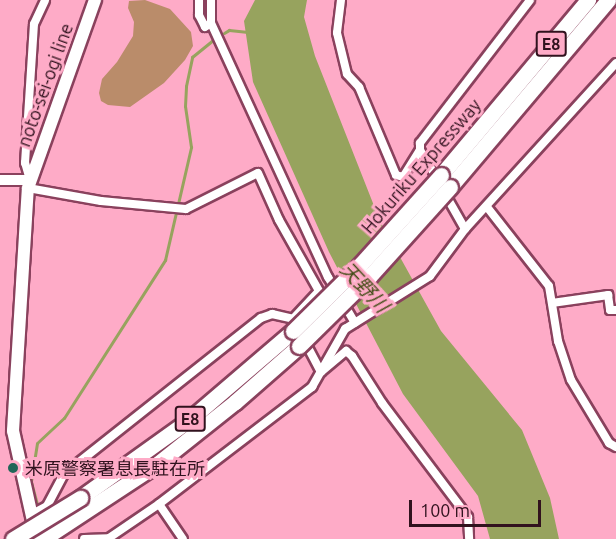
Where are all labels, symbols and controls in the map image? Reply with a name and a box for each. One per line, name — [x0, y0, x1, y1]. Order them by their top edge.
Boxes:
street label: noto-sei-ogi line — [13, 20, 77, 150]
road number: E8 — [534, 31, 568, 57]
street label: Hokuriku Expressway — [357, 94, 485, 238]
water label: 天野川 — [336, 257, 394, 317]
road number: E8 — [174, 406, 207, 432]
place label: 米原警察署息長駐在所 — [25, 457, 205, 479]
marker: 米原警察署息長駐在所 — [6, 461, 20, 475]
scale bar — [412, 488, 544, 526]
text: 100 m — [420, 500, 470, 520]

